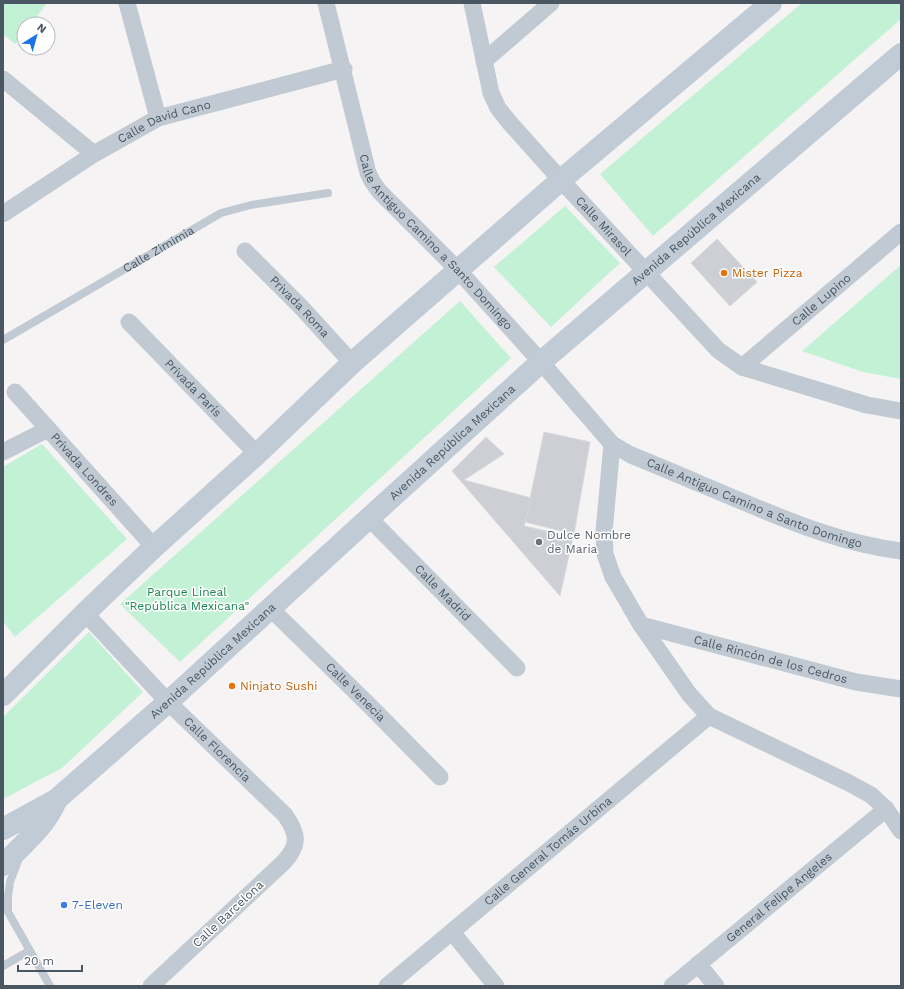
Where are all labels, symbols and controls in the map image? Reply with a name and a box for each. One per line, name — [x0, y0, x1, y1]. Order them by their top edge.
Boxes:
north arrow — [16, 16, 56, 56]
text: N — [35, 21, 49, 36]
street label: Calle David Cano — [115, 97, 212, 146]
street label: Calle Antiguo Camino a Santo Domingo — [357, 153, 516, 333]
street label: Avenida República Mexicana — [629, 170, 764, 288]
street label: Calle Mirasol — [573, 194, 635, 259]
street label: Calle Zimimia — [120, 223, 197, 276]
place label: Mister Pizza — [732, 266, 803, 280]
marker: Mister Pizza — [719, 268, 729, 278]
street label: Calle Lupino — [789, 271, 854, 329]
street label: Privada Roma — [267, 273, 332, 340]
street label: Privada París — [162, 356, 224, 420]
street label: Avenida República Mexicana — [386, 382, 518, 503]
street label: Privada Londres — [48, 430, 121, 509]
street label: Calle Antiguo Camino a Santo Domingo — [645, 455, 864, 551]
place label: Dulce Nombre de Maria — [547, 528, 631, 556]
marker: Dulce Nombre de Maria — [534, 537, 544, 547]
street label: Calle Madrid — [412, 562, 474, 624]
park label: Parque Lineal "República Mexicana" — [125, 585, 249, 613]
street label: Avenida República Mexicana — [147, 600, 279, 722]
street label: Calle Rincón de los Cedros — [692, 632, 849, 686]
street label: Calle Venecia — [323, 660, 389, 725]
place label: Ninjato Sushi — [240, 679, 317, 693]
marker: Ninjato Sushi — [227, 681, 237, 691]
street label: Calle Florencia — [181, 714, 254, 785]
street label: Calle General Tomás Urbina — [481, 793, 615, 909]
street label: General Felipe Angeles — [723, 850, 835, 945]
street label: Calle Barcelona — [190, 878, 266, 950]
place label: 7-Eleven — [72, 898, 123, 912]
marker: 7-Eleven — [59, 900, 69, 910]
scale bar — [18, 947, 82, 973]
text: 20 m — [24, 954, 54, 968]

